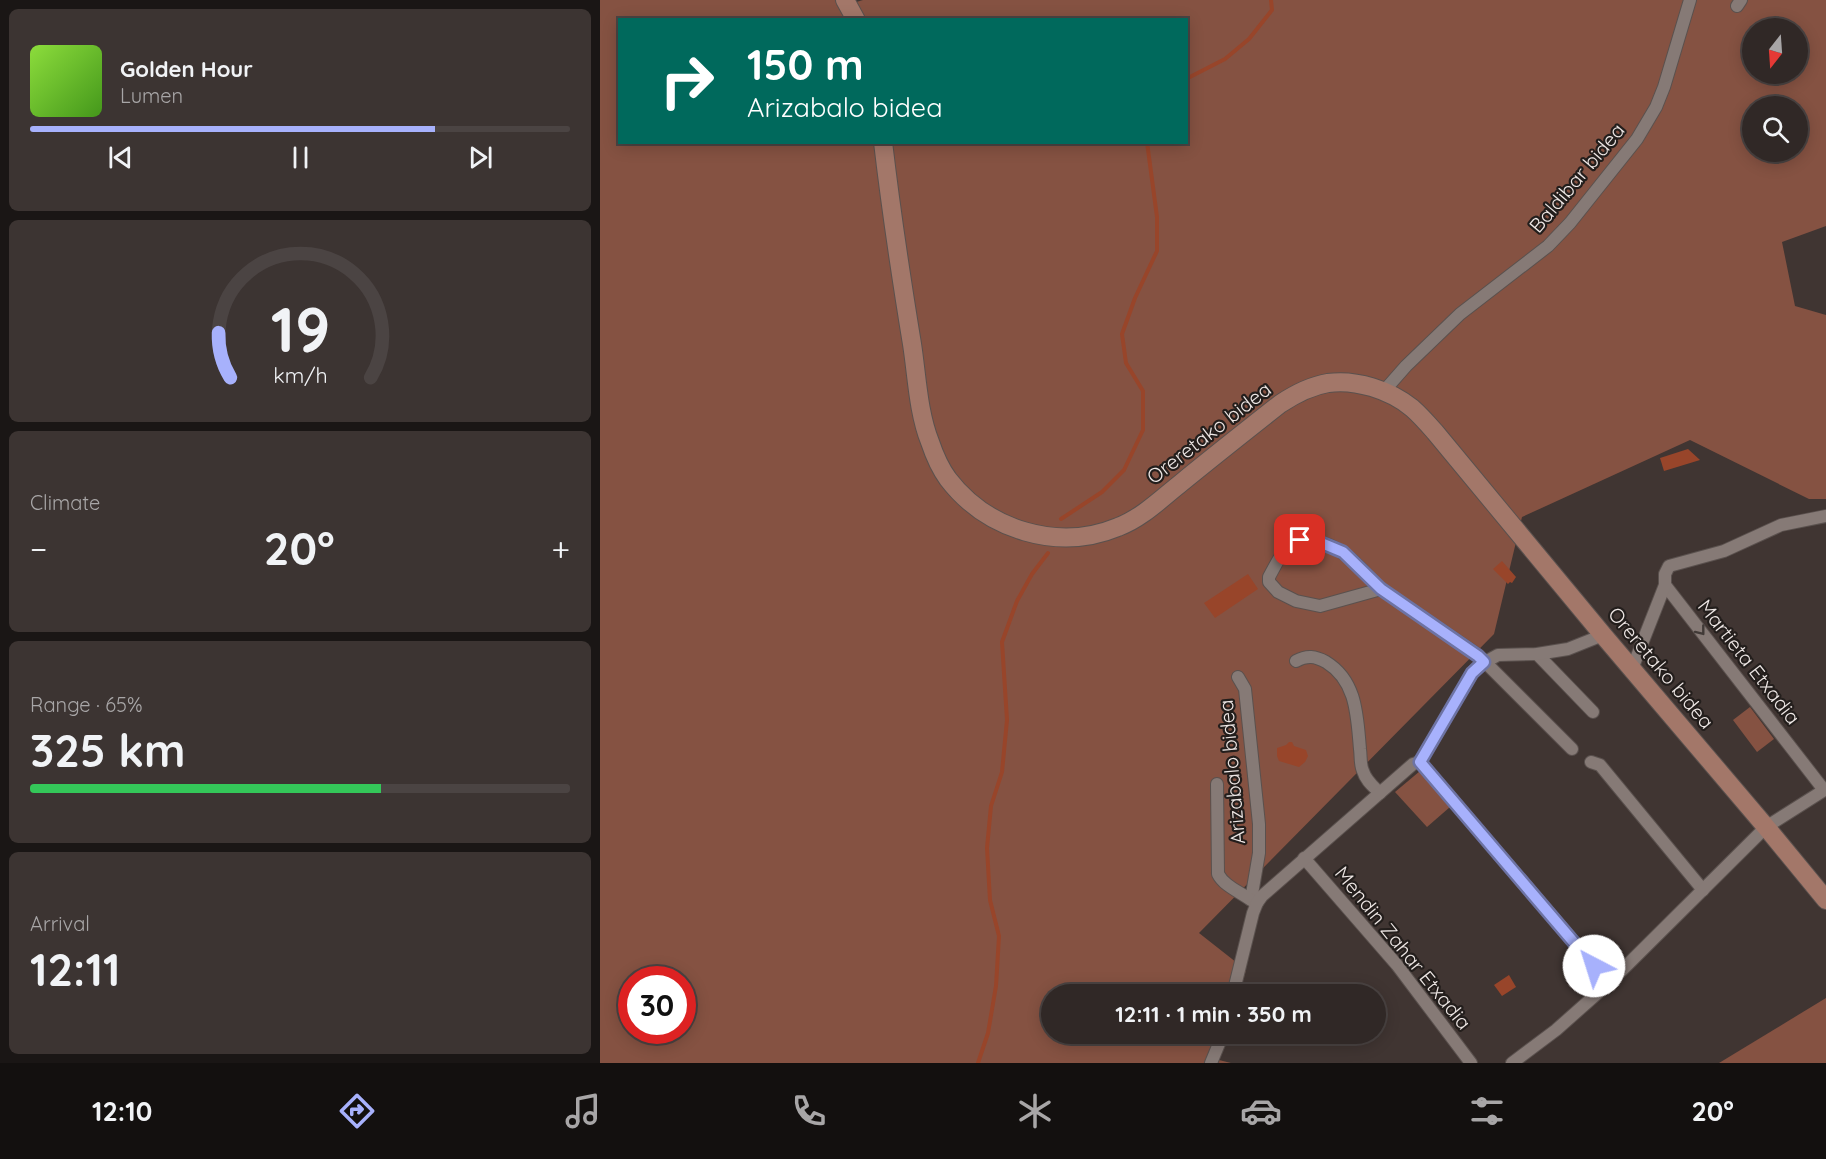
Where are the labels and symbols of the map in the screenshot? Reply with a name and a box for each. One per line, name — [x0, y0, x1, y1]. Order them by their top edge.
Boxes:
north arrow — [1742, 18, 1808, 84]
street label: Baldibar bidea — [1524, 118, 1630, 238]
street label: Oreretako bidea — [1141, 376, 1276, 489]
pin — [1274, 514, 1325, 565]
street label: Martieta Etxadia — [1693, 594, 1806, 729]
street label: Oreretako bidea — [1603, 602, 1720, 734]
one-way arrow — [1694, 625, 1705, 636]
street label: Arizabalo bidea — [1213, 699, 1250, 845]
street label: Mendin Zahar Etxadia — [1330, 861, 1477, 1034]
position arrow — [1562, 934, 1626, 998]
speed limit sign: 30 — [618, 966, 696, 1044]

